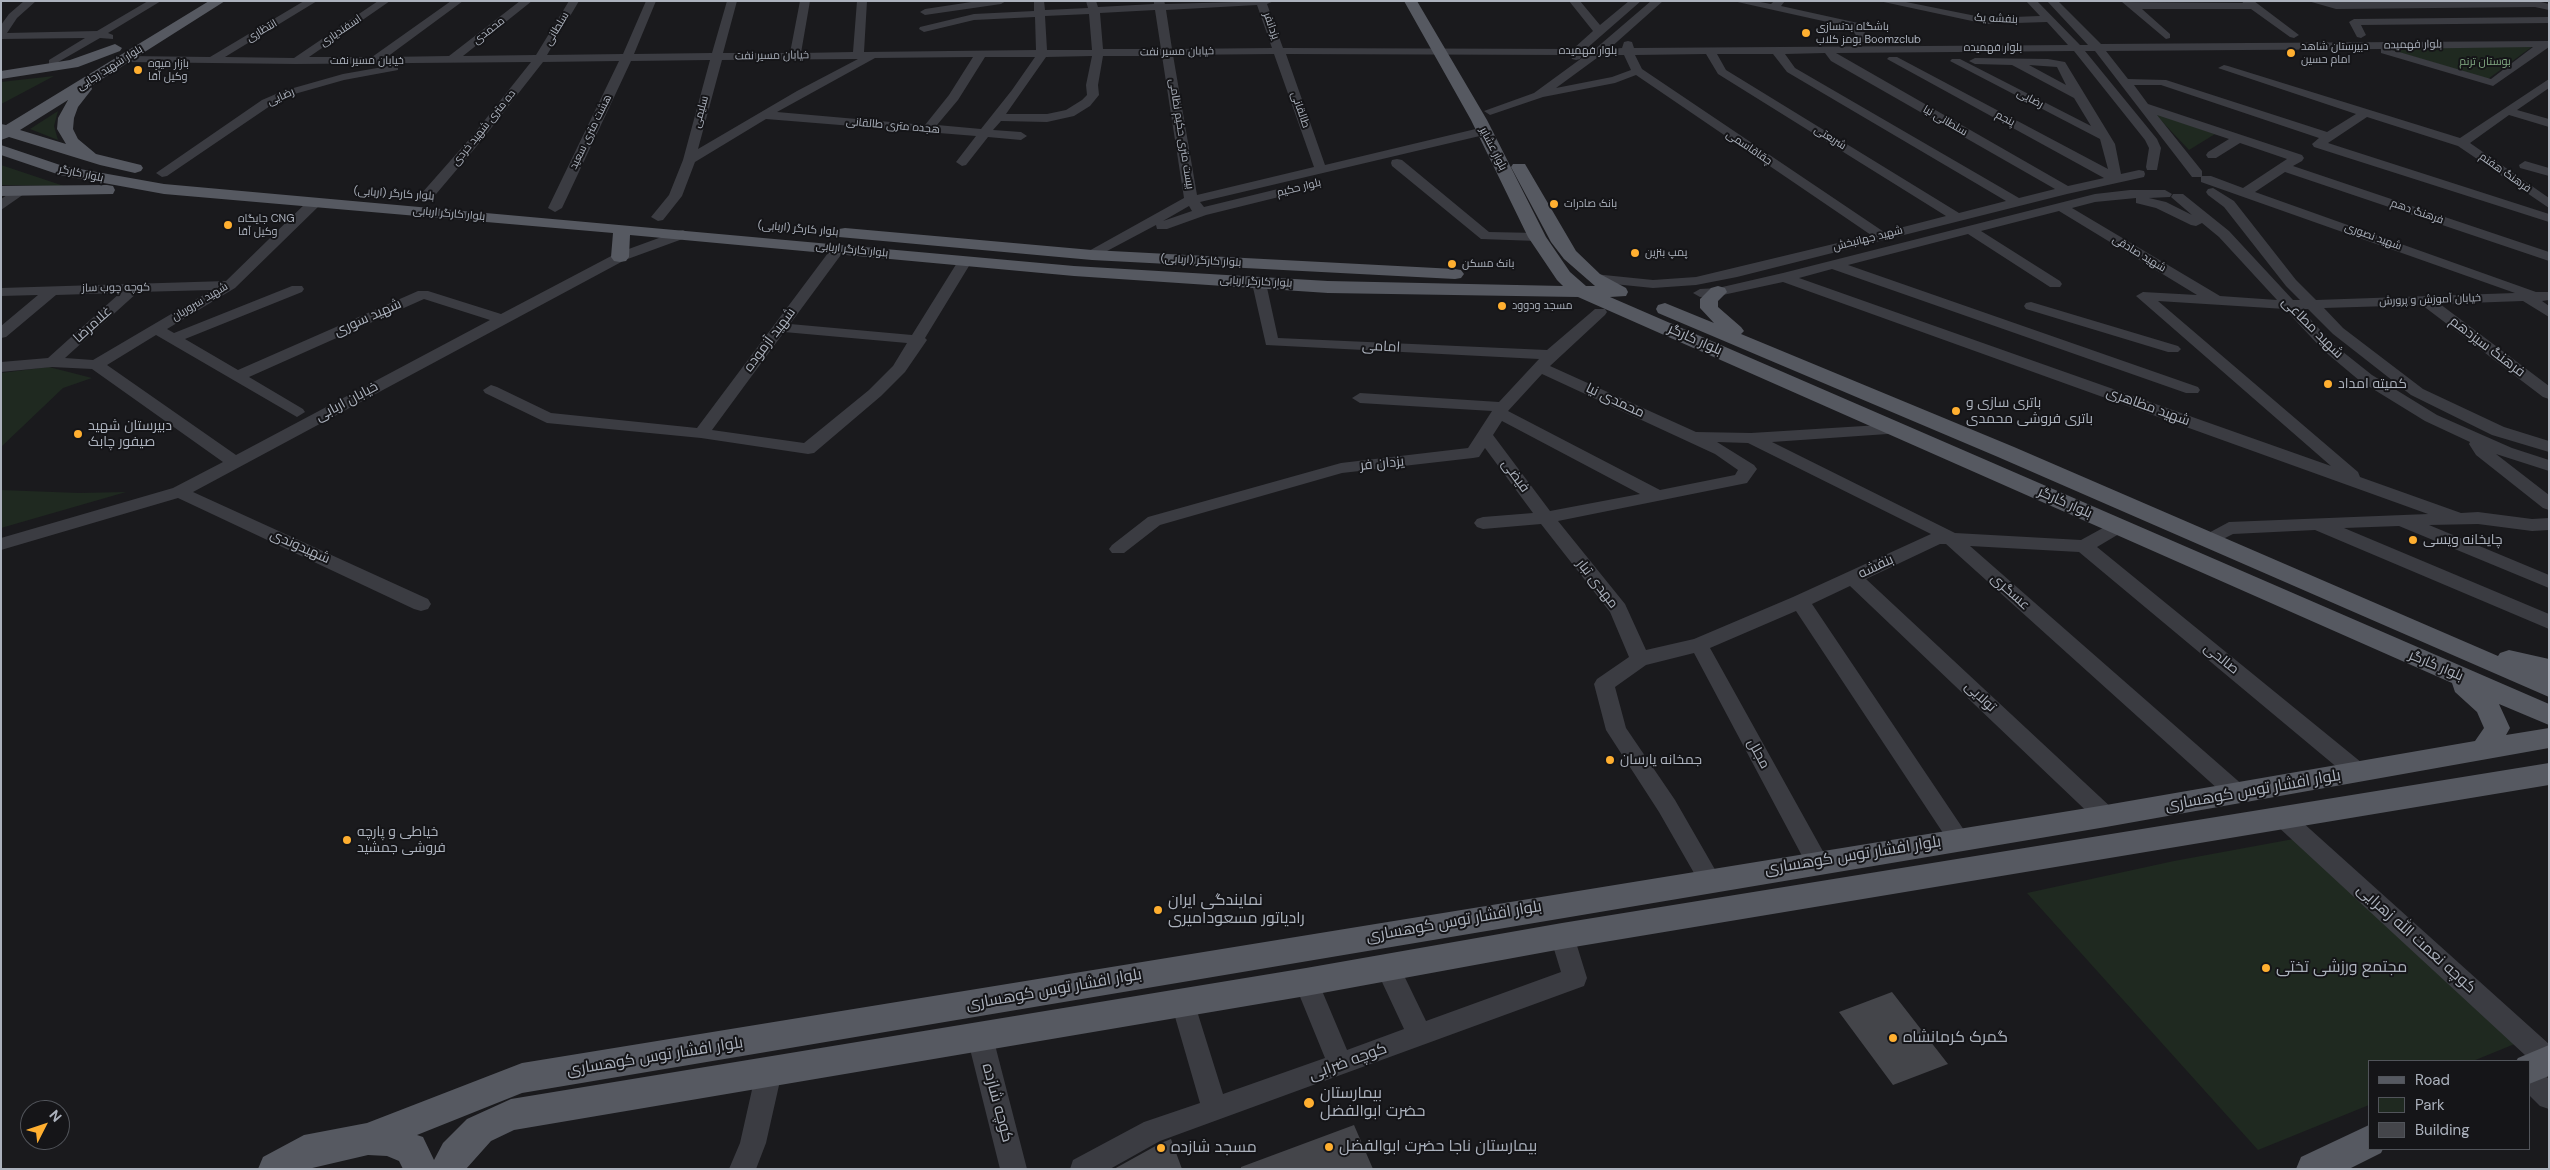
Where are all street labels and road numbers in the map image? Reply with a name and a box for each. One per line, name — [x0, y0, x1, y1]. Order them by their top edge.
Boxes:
street label: سلطانی — [542, 10, 572, 48]
street label: یزدانفر — [1260, 11, 1282, 41]
street label: بنفشه یک — [1974, 11, 2018, 27]
street label: اسفندیاری — [318, 12, 364, 50]
street label: محمدی — [470, 14, 508, 48]
street label: انتظاری — [244, 17, 280, 45]
street label: بلوار فهمیده — [2384, 38, 2442, 52]
street label: بلوار فهمیده — [1964, 41, 2022, 55]
street label: بلوار شهید رجایی — [75, 43, 145, 93]
street label: بلوار فهمیده — [1559, 44, 1617, 58]
street label: خیابان مسیر نفت — [1140, 45, 1214, 59]
street label: خیابان مسیر نفت — [735, 49, 809, 63]
street label: خیابان مسیر نفت — [330, 54, 404, 68]
street label: بیست متری حکیم نظامی — [1166, 78, 1196, 190]
street label: رضایی — [266, 85, 296, 109]
street label: ده متری شهید خردی — [449, 87, 519, 169]
street label: رضایی — [2015, 87, 2045, 111]
street label: طالقانی — [1288, 90, 1312, 130]
street label: هشت متری سعید — [567, 92, 615, 172]
street label: سلیمی — [690, 94, 712, 130]
street label: سلطانی نیا — [1920, 103, 1970, 139]
street label: پنجم — [1993, 108, 2017, 130]
street label: هجده متری طالقانی — [845, 115, 941, 137]
street label: شریعتی — [1812, 123, 1848, 153]
street label: بلوار عشایر — [1476, 125, 1510, 173]
street label: چقاقاسمی — [1724, 128, 1774, 168]
street label: فرهنگ هفتم — [2477, 150, 2533, 196]
street label: بلوار کارگر — [58, 163, 104, 185]
street label: بلوار حکیم — [1275, 176, 1323, 200]
street label: بلوار کارگر (اربابی) — [353, 185, 435, 203]
street label: فرهنگ دهم — [2389, 197, 2445, 227]
street label: بلوار کارگر اربابی — [412, 204, 486, 224]
street label: بلوار کارگر (اربابی) — [757, 219, 839, 239]
street label: شهید نصوری — [2343, 221, 2403, 253]
street label: شهید جهانبخش — [1832, 224, 1904, 254]
street label: شهید صادقی — [2110, 233, 2168, 275]
street label: بلوار کارگر اربابی — [815, 240, 889, 260]
street label: بلوار کارگر (اربابی) — [1160, 252, 1242, 270]
street label: بلوار کارگر اربابی — [1219, 274, 1293, 290]
street label: شهید سروریان — [170, 280, 230, 324]
street label: کوچه چوب ساز — [82, 281, 150, 295]
street label: خیابان آموزش و پرورش — [2379, 292, 2481, 308]
street label: شهید مطاعی — [2278, 294, 2346, 362]
street label: شهید سوری — [332, 296, 404, 340]
street label: غلامرضا — [70, 303, 116, 347]
street label: شهید آزموده — [741, 305, 799, 375]
street label: فرهنگ سیزدهم — [2446, 313, 2528, 381]
street label: بلوار کارگر — [1665, 321, 1725, 359]
street label: امامی — [1361, 338, 1401, 356]
street label: خیابان اربابی — [313, 379, 381, 425]
street label: محمدی نیا — [1583, 380, 1647, 422]
street label: شهید مظاهری — [2104, 384, 2192, 430]
street label: یزدان فر — [1359, 453, 1405, 475]
street label: فیضی — [1497, 456, 1533, 496]
street label: بلوار کارگر — [2035, 484, 2095, 522]
street label: شهیدوندی — [267, 526, 333, 568]
street label: بنفشه — [1856, 552, 1896, 582]
street label: مهدی تبار — [1573, 556, 1621, 612]
street label: عسگری — [1987, 570, 2033, 614]
street label: صالحی — [2200, 640, 2242, 678]
street label: بلوار کارگر — [2406, 647, 2466, 685]
street label: تولایی — [1961, 678, 1999, 716]
street label: مجلل — [1743, 736, 1773, 772]
street label: بلوار افشار توس کوهساری — [2164, 766, 2342, 816]
street label: بلوار افشار توس کوهساری — [1763, 833, 1943, 879]
street label: کوچه نعمت الله زهرایی — [2352, 880, 2480, 998]
street label: بلوار افشار توس کوهساری — [1365, 897, 1543, 947]
street label: بلوار افشار توس کوهساری — [965, 965, 1143, 1015]
street label: بلوار افشار توس کوهساری — [565, 1034, 745, 1080]
street label: کوچه ضرابی — [1306, 1039, 1390, 1085]
street label: کوچه شازده — [977, 1061, 1017, 1145]

